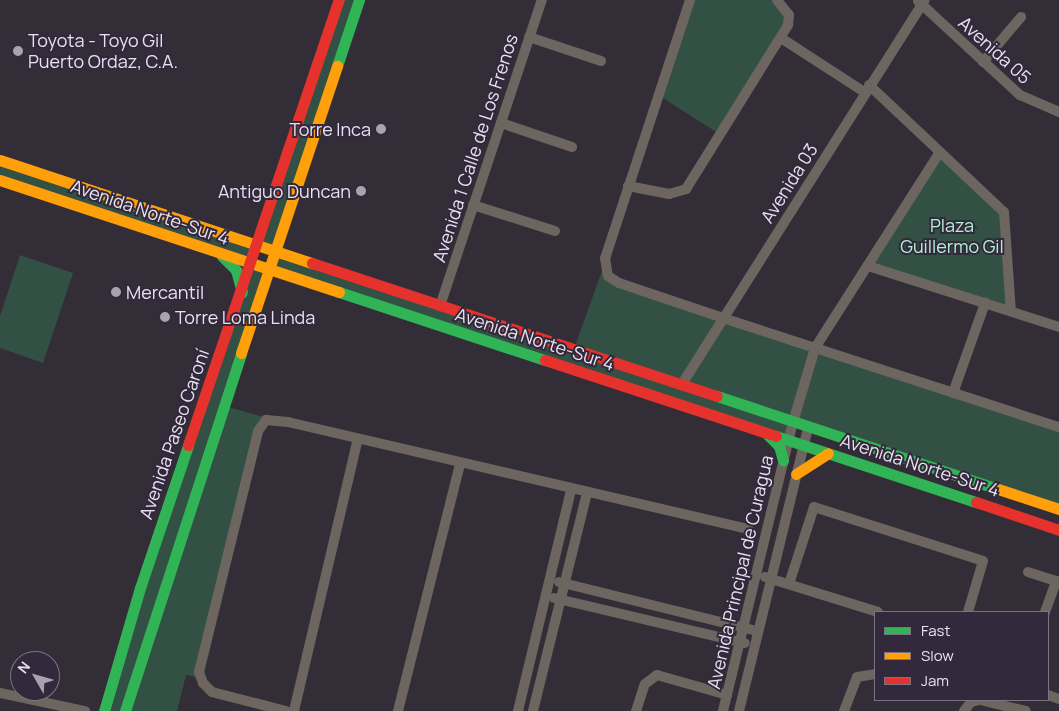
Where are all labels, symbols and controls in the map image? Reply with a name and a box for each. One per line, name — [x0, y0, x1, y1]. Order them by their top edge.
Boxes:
street label: Avenida 05 — [954, 12, 1036, 88]
place label: Toyota - Toyo Gil Puerto Ordaz, C.A. — [28, 30, 178, 72]
street label: Avenida 1 Calle de Los Frenos — [428, 31, 522, 265]
marker: Toyota - Toyo Gil Puerto Ordaz, C.A. — [12, 45, 24, 57]
place label: Torre Inca — [289, 118, 371, 140]
marker: Torre Inca — [375, 123, 387, 135]
street label: Avenida 03 — [756, 139, 822, 227]
street label: Avenida Norte-Sur 4 — [68, 175, 232, 249]
place label: Antiguo Duncan — [218, 180, 351, 202]
marker: Antiguo Duncan — [355, 185, 367, 197]
park label: Plaza Guillermo Gil — [900, 215, 1004, 258]
place label: Mercantil — [126, 281, 204, 303]
marker: Mercantil — [110, 286, 122, 298]
street label: Avenida Norte-Sur 4 — [453, 303, 617, 375]
place label: Torre Loma Linda — [175, 306, 315, 328]
marker: Torre Loma Linda — [159, 311, 171, 323]
street label: Avenida Paseo Caroní — [135, 346, 213, 522]
street label: Avenida Norte-Sur 4 — [838, 429, 1002, 501]
street label: Avenida Principal de Curagua — [703, 453, 777, 691]
legend — [874, 611, 1049, 701]
text: Fast — [921, 620, 950, 641]
text: Slow — [921, 645, 954, 666]
north arrow — [10, 651, 60, 701]
text: N — [13, 657, 34, 677]
text: Jam — [921, 670, 949, 691]

